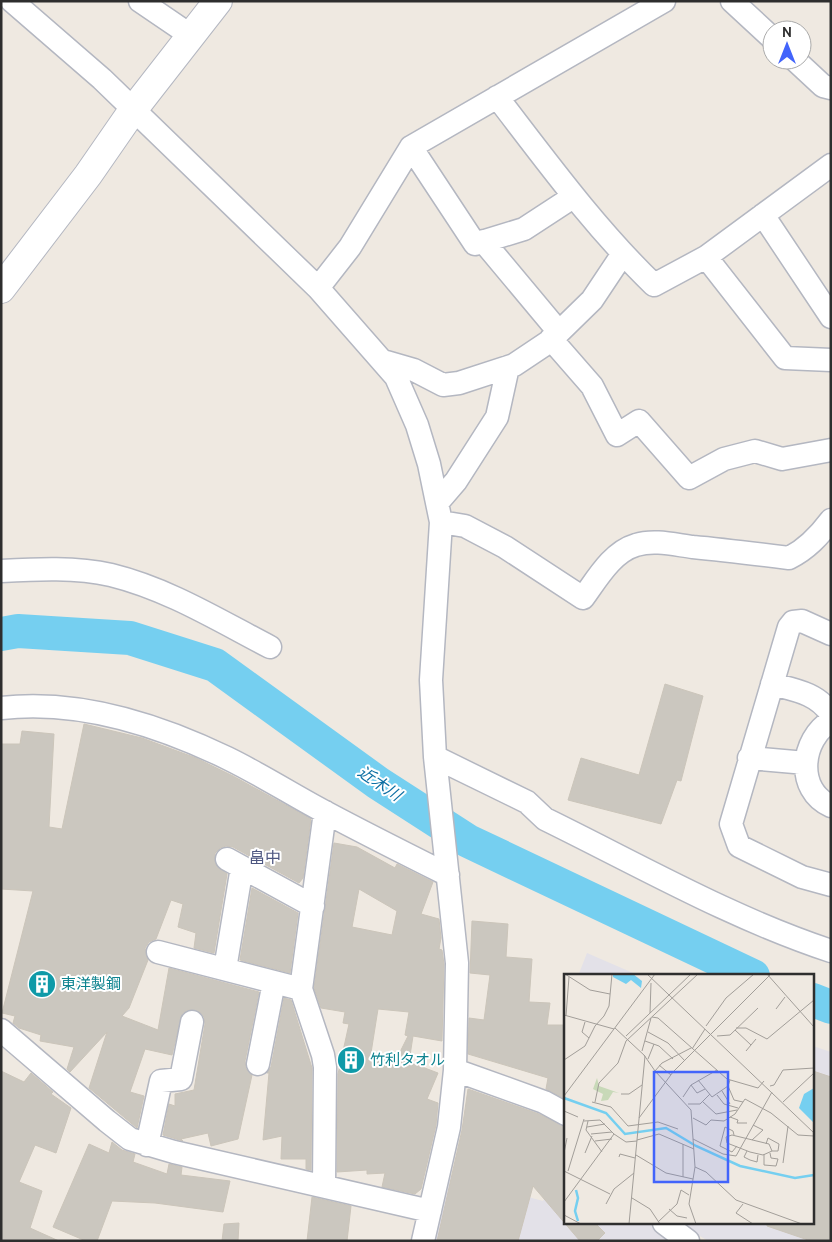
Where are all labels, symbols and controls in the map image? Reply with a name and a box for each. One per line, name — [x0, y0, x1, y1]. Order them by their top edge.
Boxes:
north arrow — [762, 20, 812, 70]
text: N — [782, 23, 792, 41]
water label: 近木川 — [355, 762, 407, 806]
district label: 畠中 — [249, 848, 281, 867]
building icon: 東洋製鋼 — [27, 969, 57, 999]
inset map — [564, 974, 814, 1224]
place label: 東洋製鋼 — [61, 975, 121, 993]
building icon: 竹利タオル — [336, 1045, 366, 1075]
place label: 竹利タオル — [370, 1051, 445, 1069]

